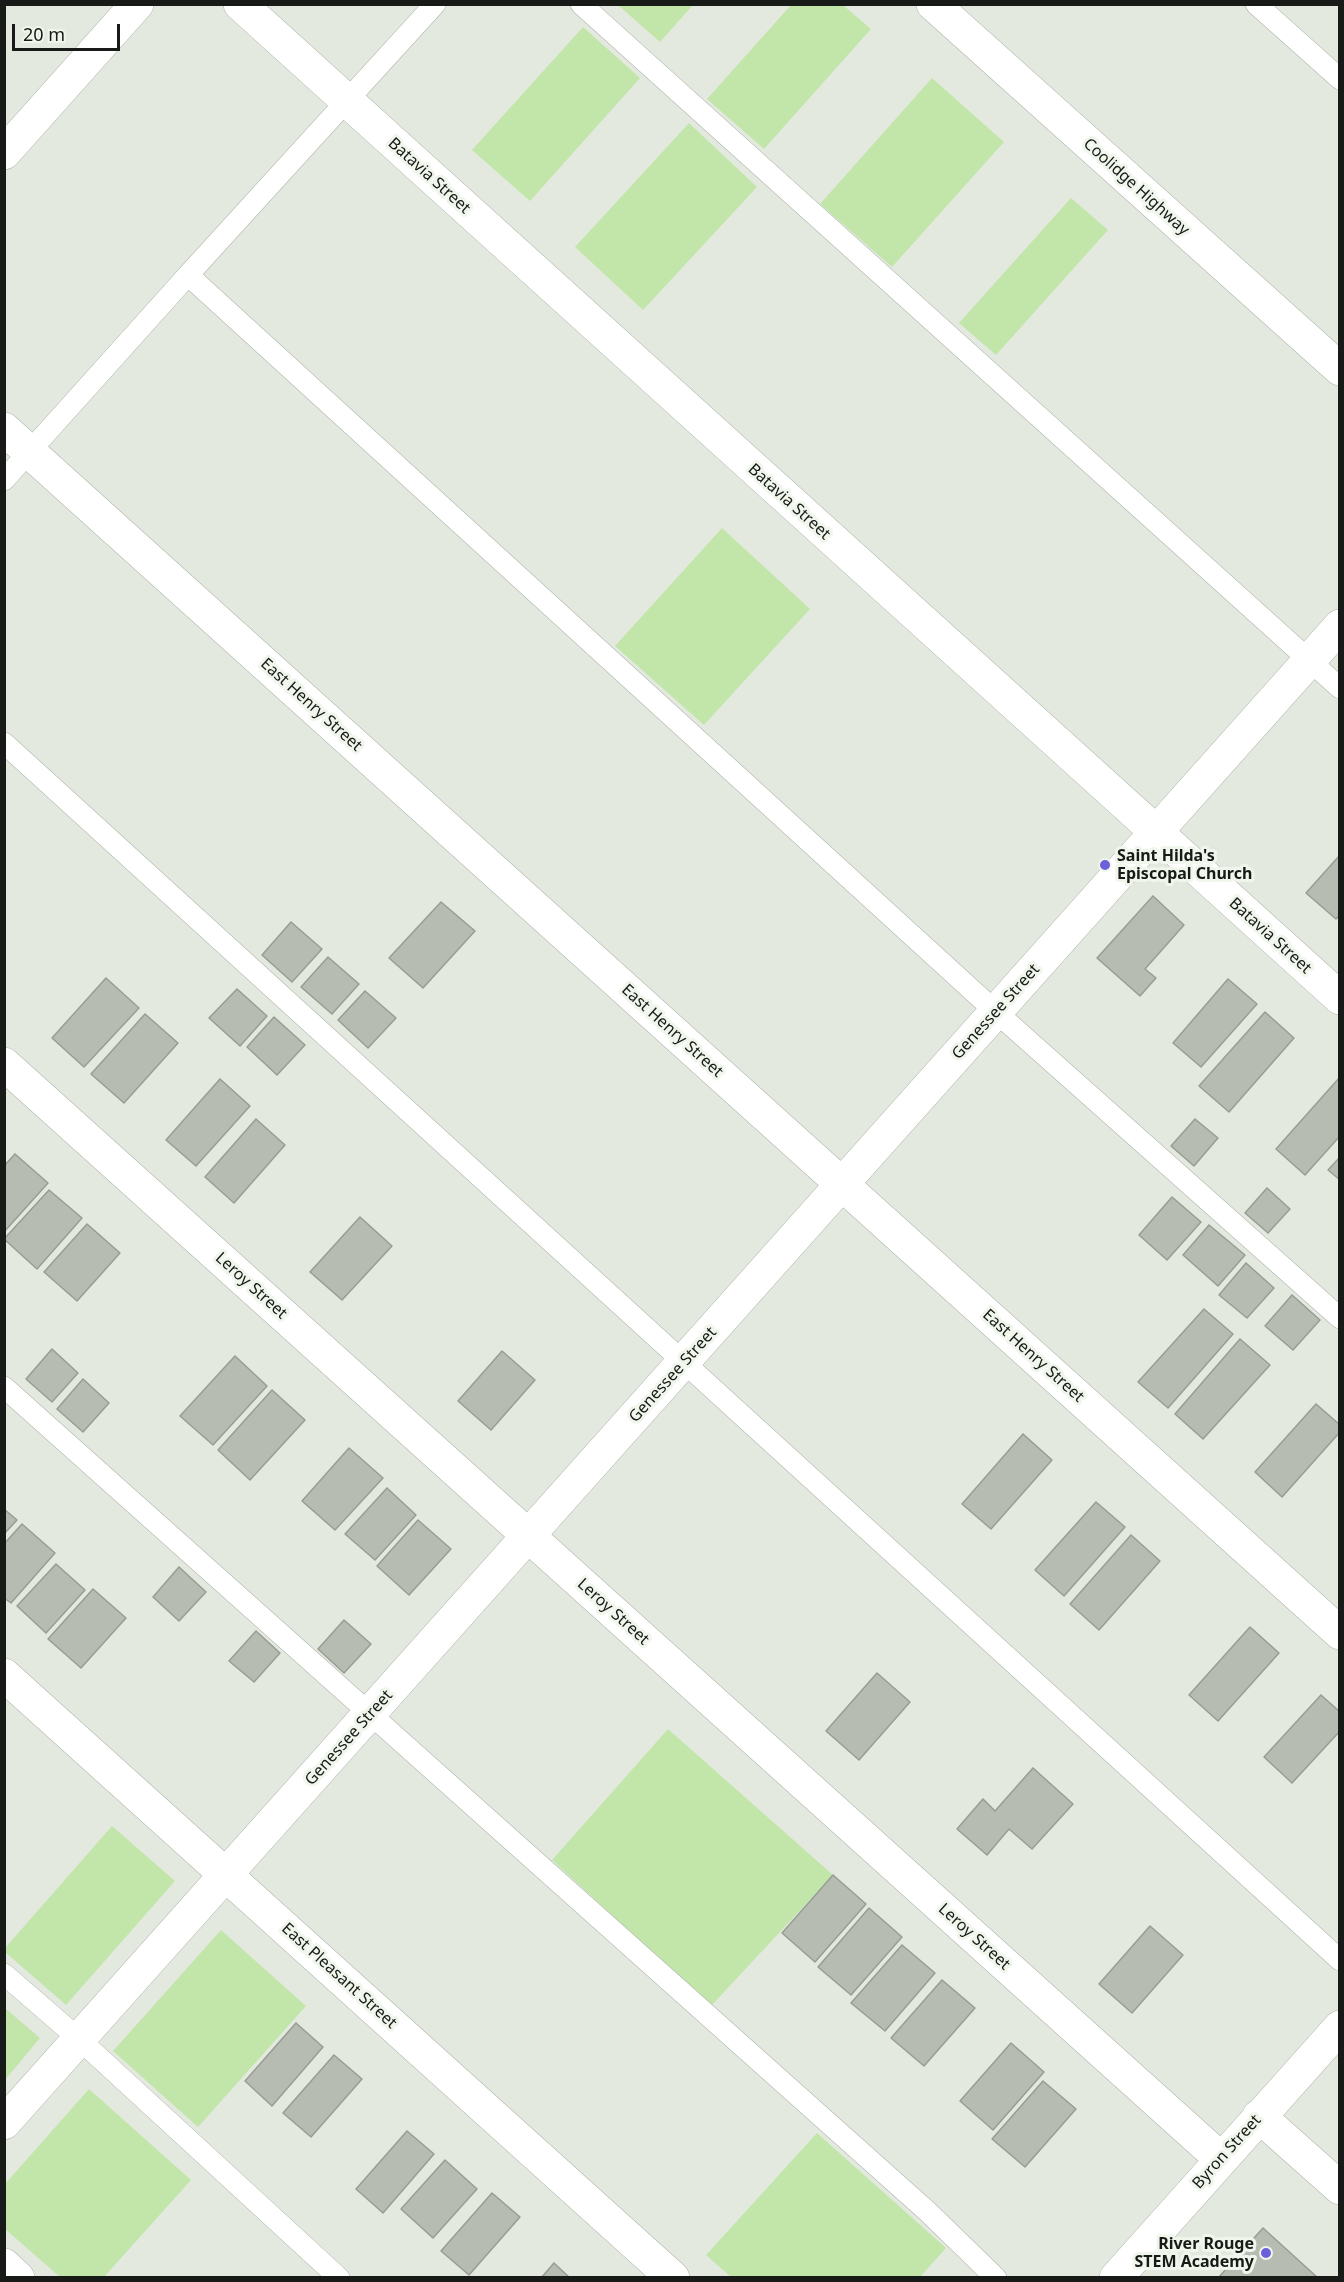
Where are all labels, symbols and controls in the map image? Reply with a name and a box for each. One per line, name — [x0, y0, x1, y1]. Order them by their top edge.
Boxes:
scale bar — [15, 12, 123, 50]
text: 20 m — [23, 22, 65, 46]
street label: Batavia Street — [384, 134, 474, 218]
street label: Coolidge Highway — [1079, 134, 1193, 240]
street label: Batavia Street — [744, 460, 834, 544]
street label: East Henry Street — [256, 654, 366, 756]
place label: Saint Hilda's Episcopal Church — [1117, 846, 1252, 884]
marker: Saint Hilda's Episcopal Church — [1098, 858, 1112, 872]
street label: Batavia Street — [1225, 894, 1315, 978]
street label: Genessee Street — [948, 960, 1044, 1064]
street label: East Henry Street — [617, 980, 727, 1082]
street label: Leroy Street — [211, 1249, 291, 1323]
street label: East Henry Street — [978, 1305, 1088, 1407]
street label: Genessee Street — [625, 1323, 721, 1427]
street label: Leroy Street — [573, 1575, 653, 1649]
street label: Genessee Street — [301, 1686, 397, 1790]
street label: Leroy Street — [934, 1900, 1014, 1974]
street label: East Pleasant Street — [277, 1919, 401, 2033]
street label: Byron Street — [1189, 2111, 1265, 2193]
place label: River Rouge STEM Academy — [1134, 2234, 1254, 2272]
marker: River Rouge STEM Academy — [1259, 2246, 1273, 2260]

